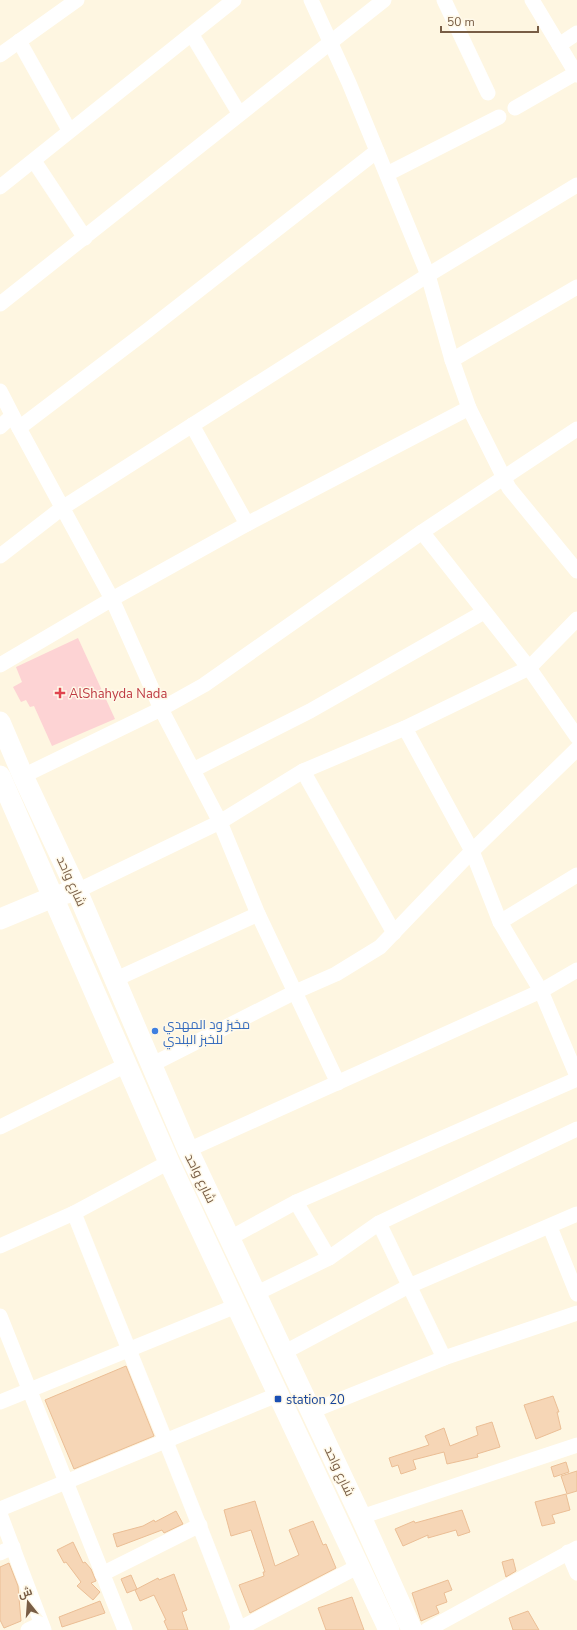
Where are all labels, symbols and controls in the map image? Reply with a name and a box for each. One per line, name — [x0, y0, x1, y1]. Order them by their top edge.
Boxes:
scale bar — [441, 8, 538, 34]
text: 50 m — [447, 14, 475, 30]
place label: AlShahyda Nada — [69, 685, 167, 703]
marker: AlShahyda Nada — [54, 687, 66, 699]
street label: شارع واحد — [52, 853, 90, 909]
place label: مخبز ود المهدي للخبز البلدي — [163, 1016, 250, 1050]
marker: مخبز ود المهدي للخبز البلدي — [150, 1026, 160, 1036]
street label: شارع واحد — [180, 1151, 220, 1206]
place label: station 20 — [286, 1391, 345, 1409]
marker: station 20 — [273, 1394, 283, 1404]
street label: شارع واحد — [320, 1443, 359, 1499]
north arrow — [8, 1582, 48, 1622]
text: ش — [16, 1584, 34, 1602]

